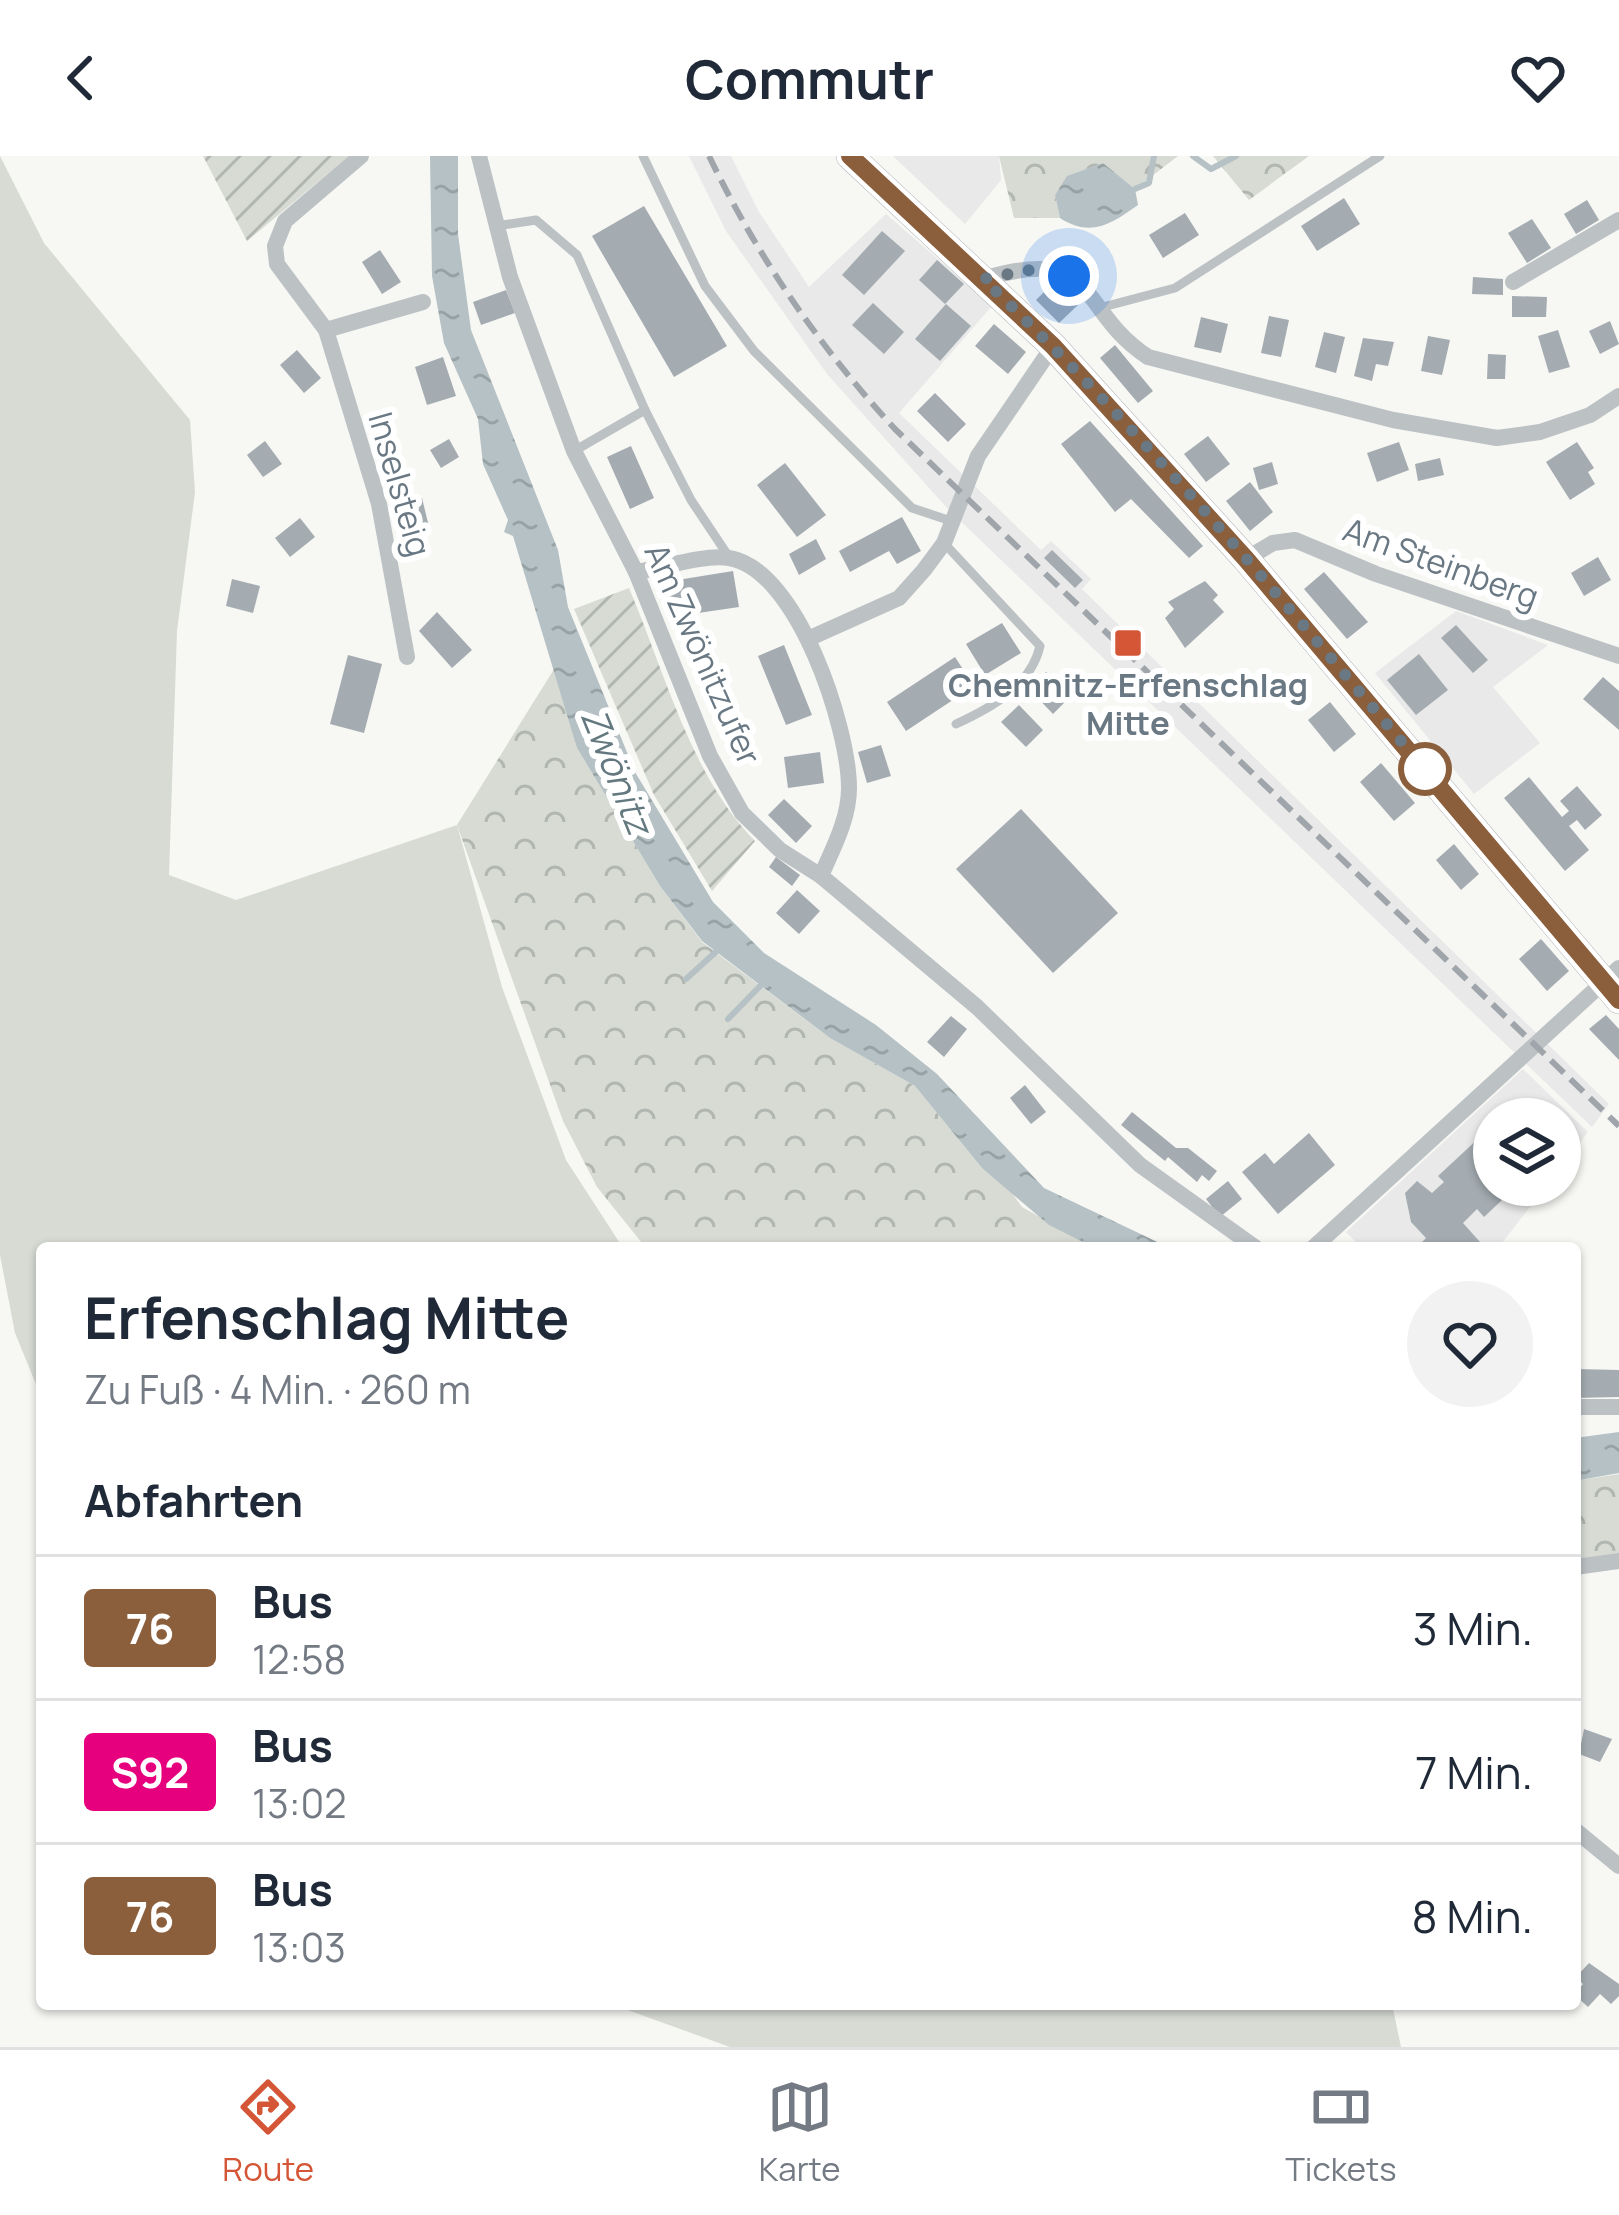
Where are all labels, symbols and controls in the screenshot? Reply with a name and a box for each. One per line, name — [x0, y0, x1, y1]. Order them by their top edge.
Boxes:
text: Commutr — [685, 41, 934, 115]
icon: back — [48, 45, 114, 111]
icon: heart — [1505, 45, 1571, 111]
your location — [1039, 246, 1099, 306]
street label: Inselsteig — [358, 407, 443, 561]
street label: Am Steinberg — [1337, 506, 1545, 619]
street label: Am Zwönitzufer — [635, 536, 772, 772]
marker: Chemnitz-Erfenschlag Mitte — [1112, 627, 1144, 659]
place label: Chemnitz-Erfenschlag Mitte — [948, 662, 1308, 745]
water label: Zwönitz — [570, 701, 666, 845]
unlabelled marker — [1400, 744, 1450, 794]
map controls — [1473, 1098, 1581, 1206]
button: layers — [1473, 1098, 1581, 1206]
text: Erfenschlag Mitte — [84, 1278, 569, 1356]
button: heart — [1407, 1281, 1533, 1407]
text: Zu Fuß · 4 Min. · 260 m — [84, 1362, 471, 1416]
text: Abfahrten — [84, 1469, 303, 1531]
text: Bus — [252, 1570, 333, 1632]
text: 3 Min. — [1413, 1597, 1533, 1659]
text: 76 — [126, 1599, 174, 1657]
text: 12:58 — [252, 1632, 346, 1686]
text: Bus — [252, 1714, 333, 1776]
text: 7 Min. — [1415, 1741, 1533, 1803]
text: S92 — [111, 1743, 189, 1801]
text: 13:02 — [252, 1776, 346, 1830]
text: Bus — [252, 1858, 333, 1920]
text: 8 Min. — [1411, 1885, 1533, 1947]
text: 76 — [126, 1887, 174, 1945]
text: 13:03 — [252, 1920, 346, 1974]
tab: Route — [222, 2074, 314, 2191]
tab: Karte — [759, 2074, 840, 2191]
tab: Tickets — [1285, 2074, 1397, 2191]

